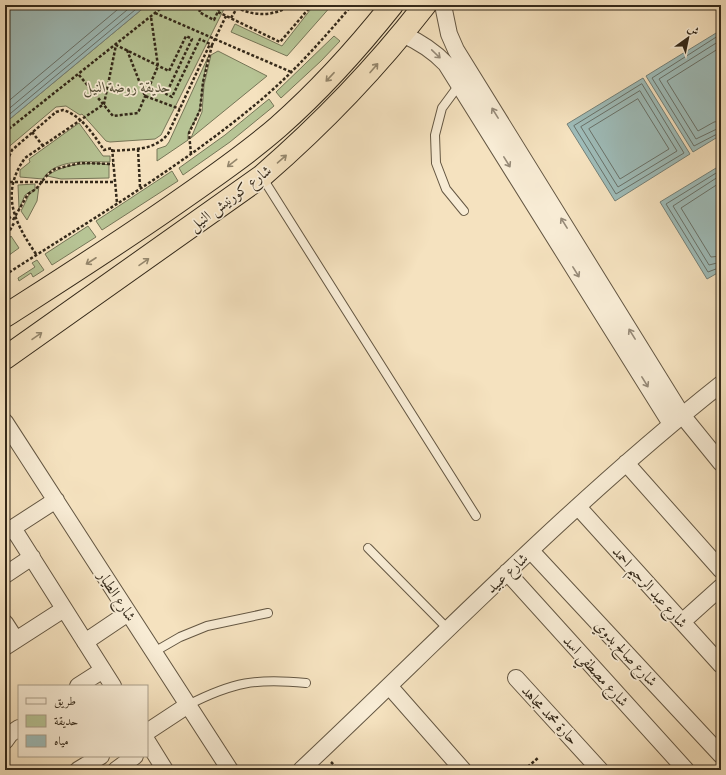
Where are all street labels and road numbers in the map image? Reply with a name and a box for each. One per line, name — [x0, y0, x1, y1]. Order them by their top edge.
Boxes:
street label: شارع كورنيش النيل — [185, 161, 277, 238]
street label: شارع عبد الرحيم احمد — [604, 542, 691, 636]
street label: شارع عبيد — [482, 549, 534, 600]
street label: شارع الطيار — [90, 566, 140, 627]
street label: شارع صالح بدوي — [587, 616, 661, 693]
street label: شارع مصطفي اسد — [556, 632, 633, 714]
street label: حارة محمد مجاهد — [516, 682, 582, 751]

